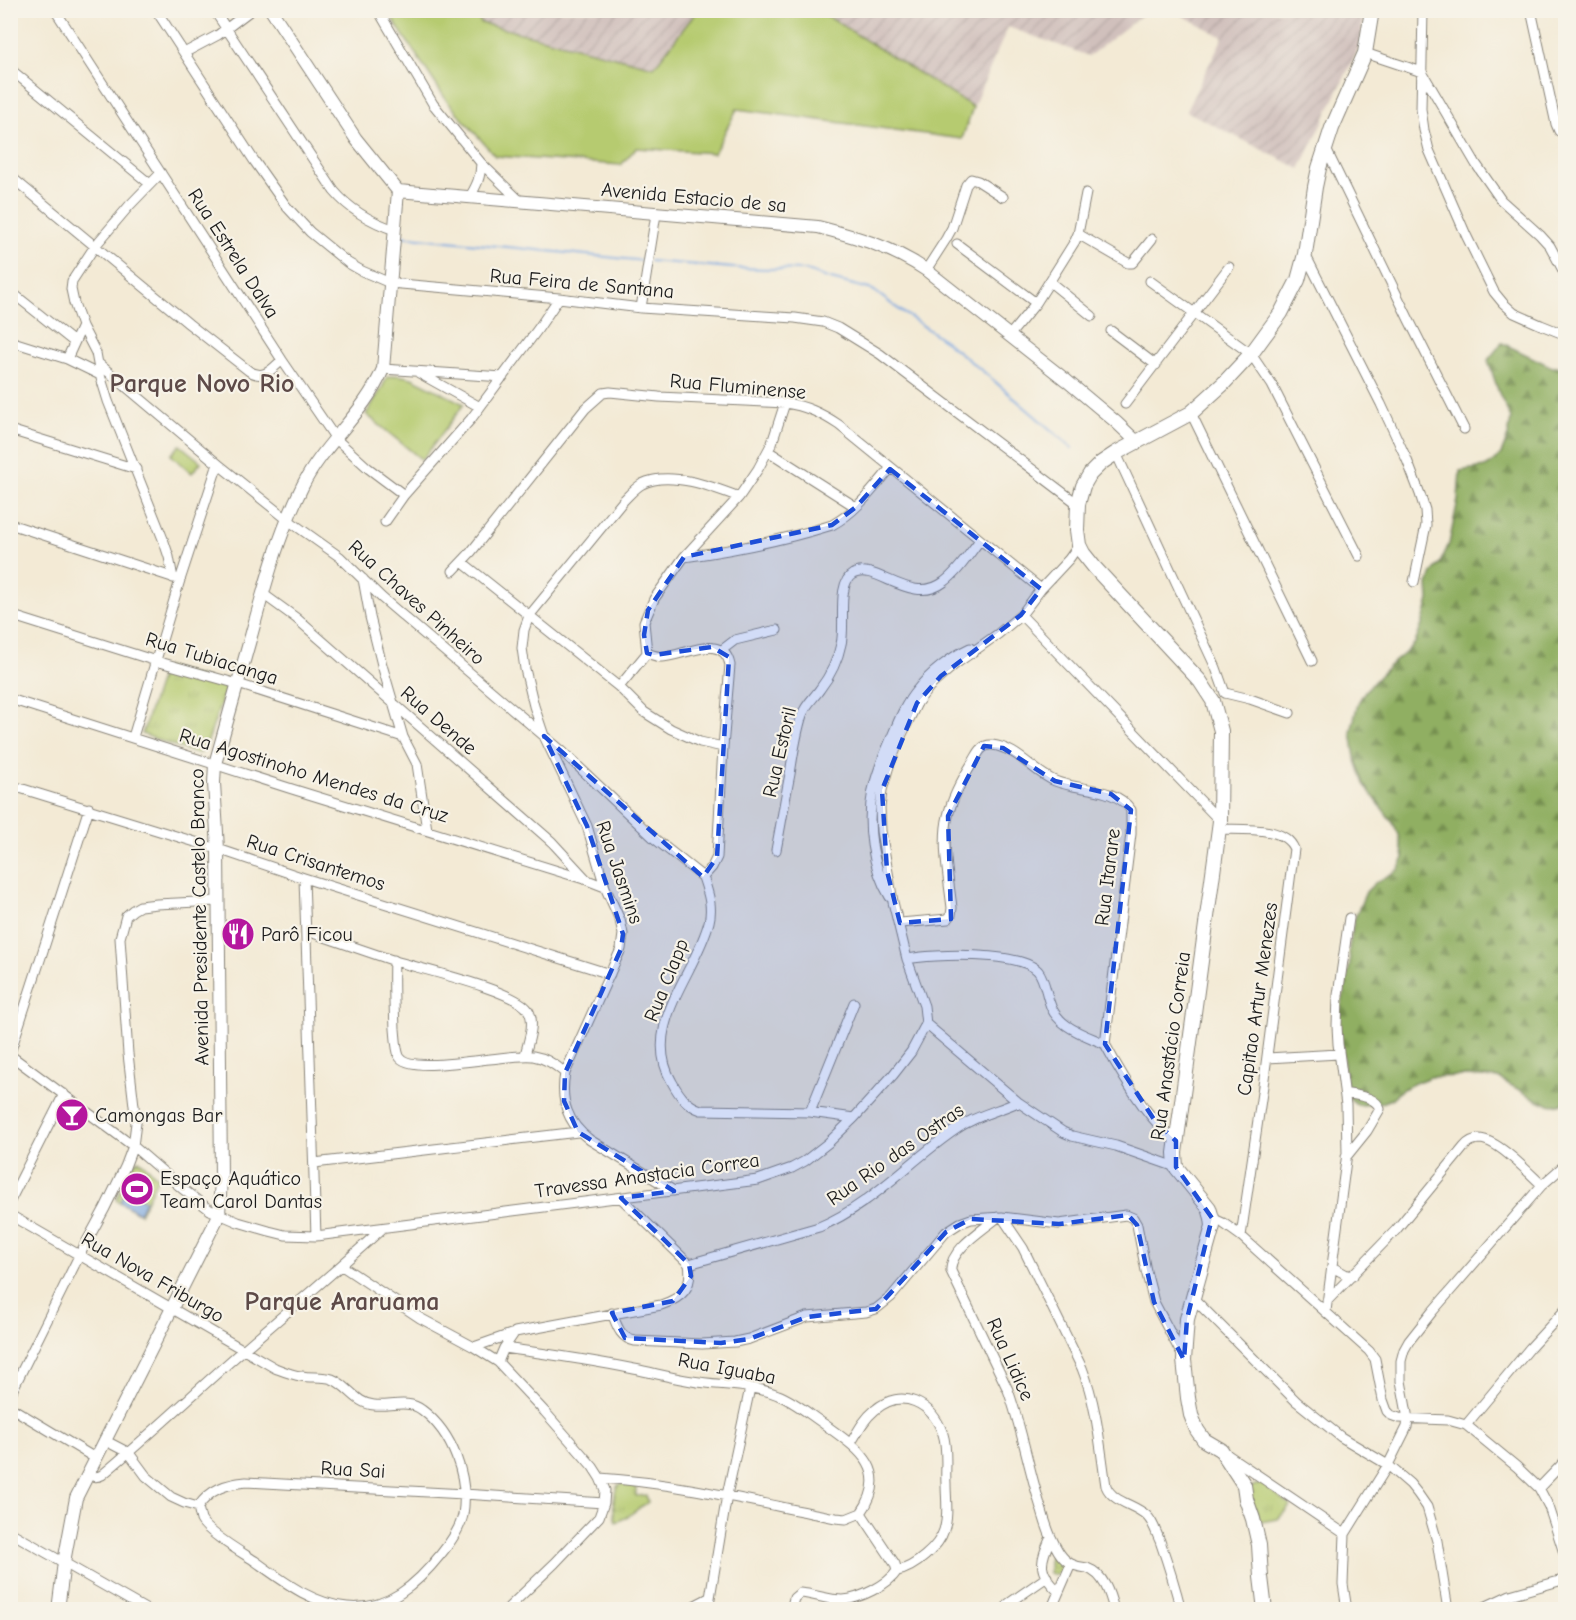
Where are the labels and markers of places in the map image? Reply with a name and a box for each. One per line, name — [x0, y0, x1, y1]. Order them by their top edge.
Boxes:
restaurant icon: Parô Ficou — [220, 916, 256, 952]
place label: Parô Ficou — [261, 923, 353, 946]
bar icon: Camongas Bar — [54, 1097, 90, 1133]
place label: Camongas Bar — [95, 1104, 222, 1127]
place label: Espaço Aquático Team Carol Dantas — [160, 1167, 322, 1213]
sports icon: Espaço Aquático Team Carol Dantas — [119, 1171, 155, 1207]

